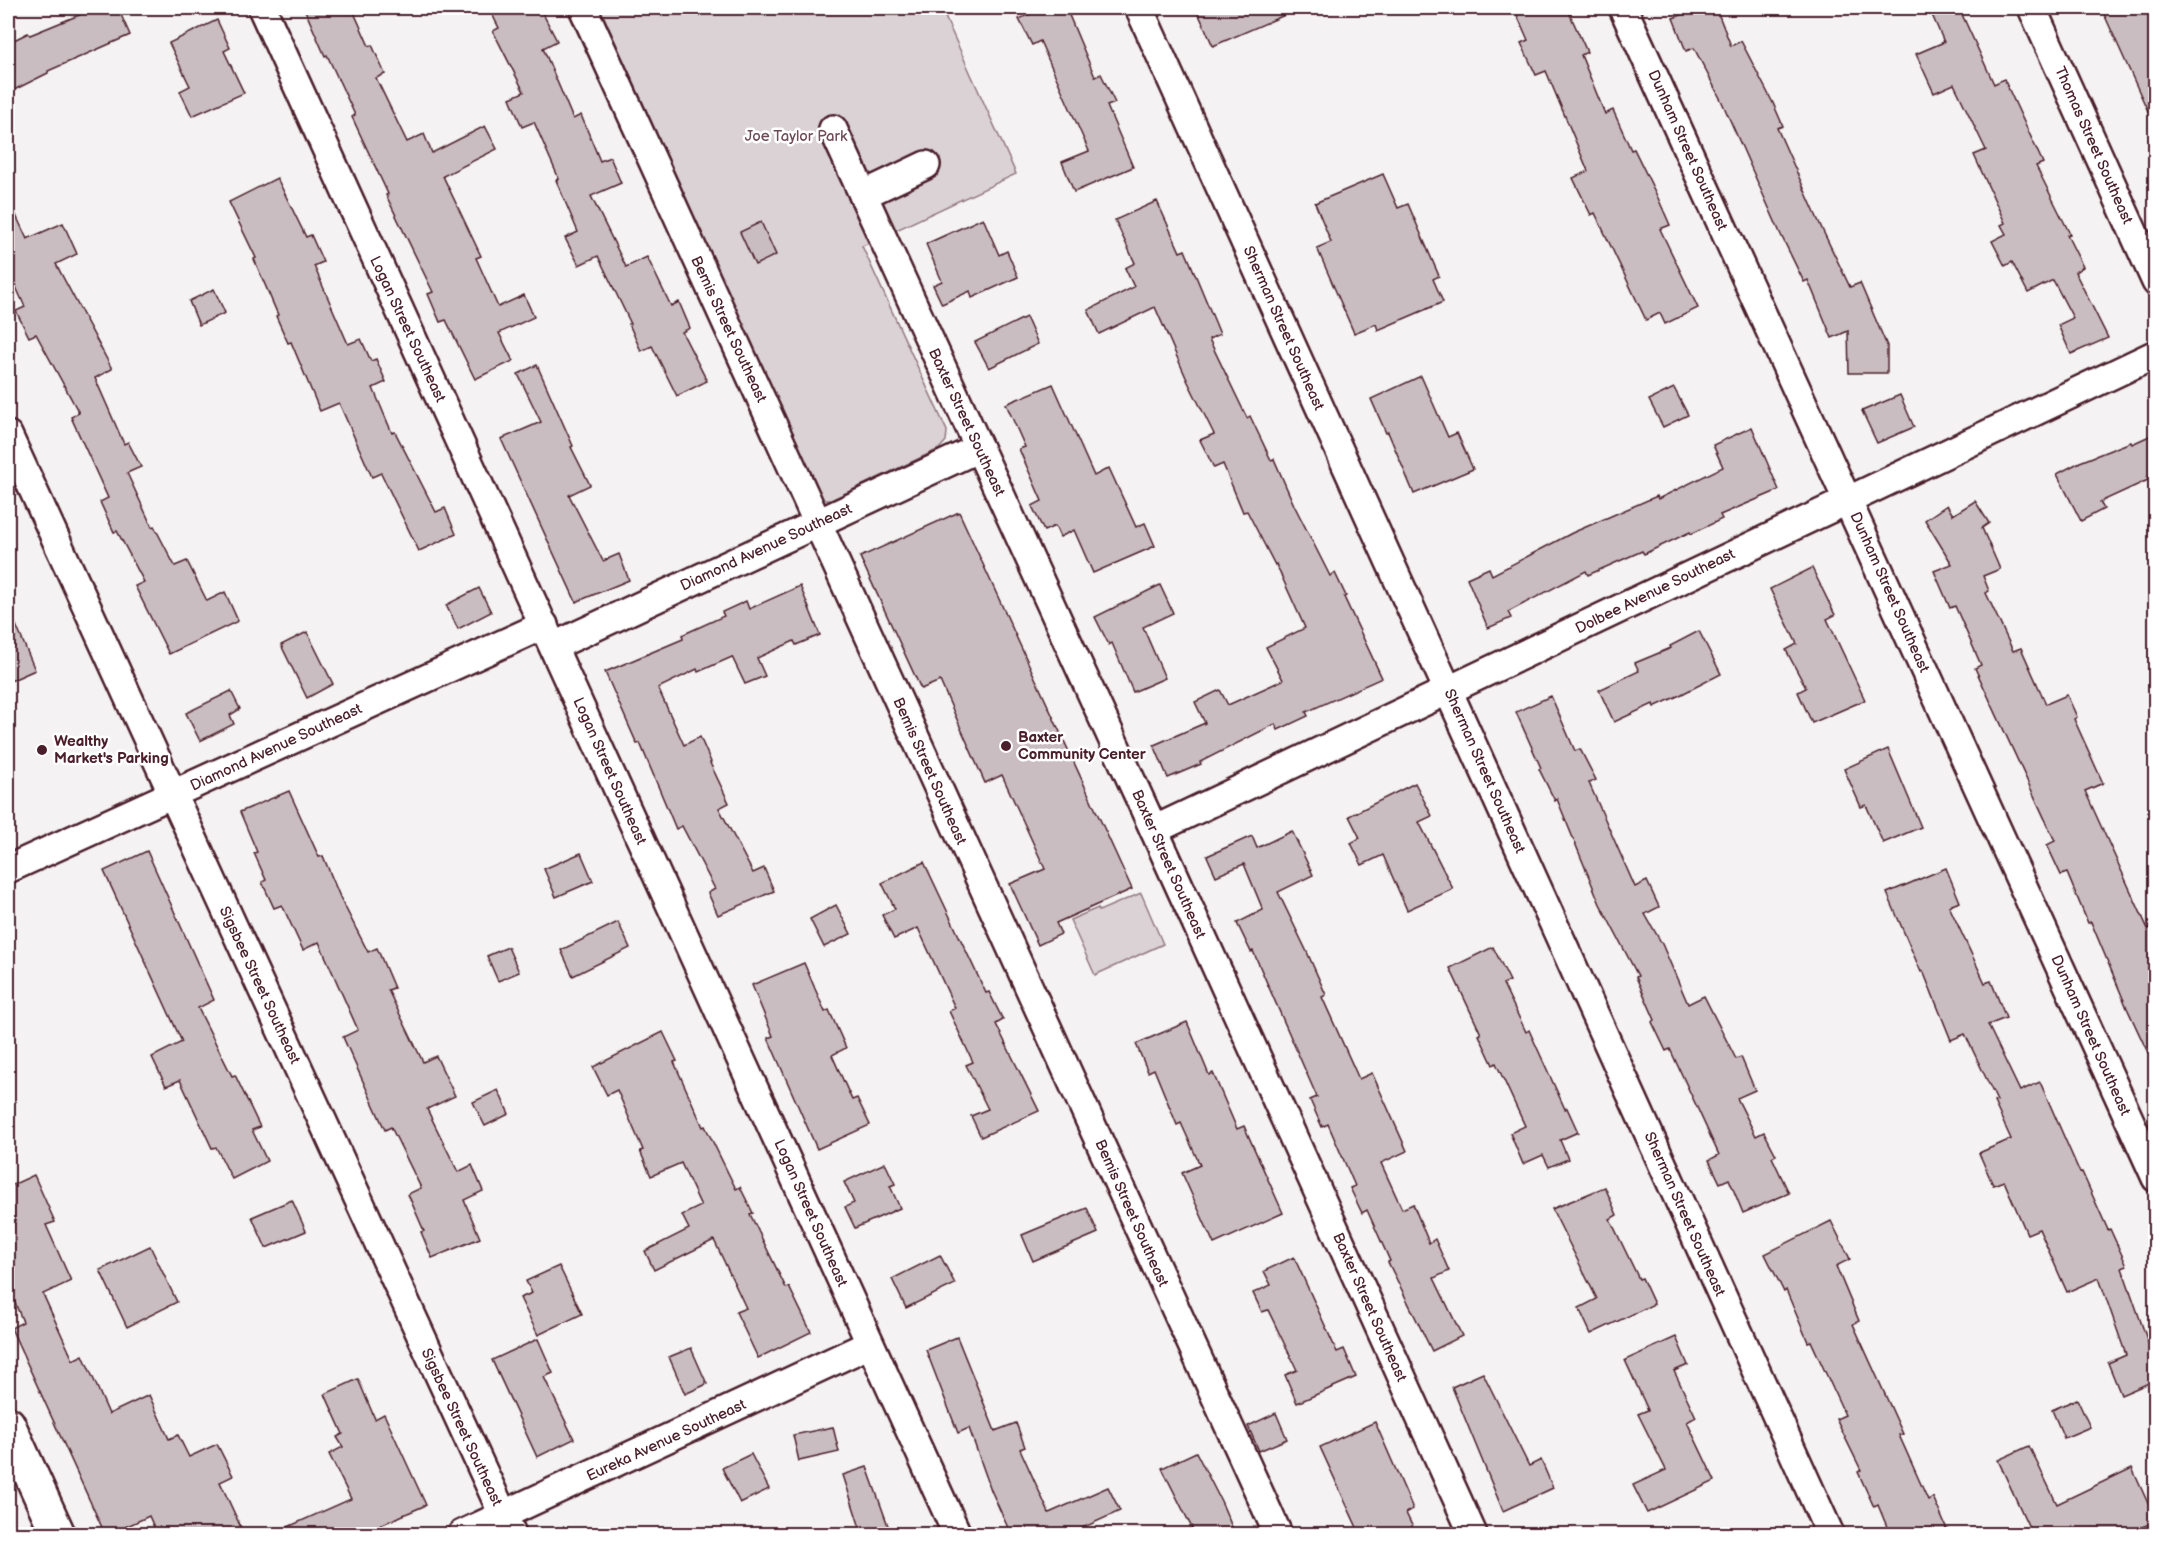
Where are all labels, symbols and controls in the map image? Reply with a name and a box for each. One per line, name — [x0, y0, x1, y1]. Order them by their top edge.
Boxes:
street label: Thomas Street Southeast — [2050, 63, 2137, 227]
street label: Dunham Street Southeast — [1644, 67, 1732, 234]
park label: Joe Taylor Park — [745, 127, 848, 146]
street label: Sherman Street Southeast — [1239, 243, 1329, 414]
street label: Logan Street Southeast — [365, 253, 450, 406]
street label: Bemis Street Southeast — [686, 253, 771, 406]
street label: Baxter Street Southeast — [924, 345, 1009, 500]
street label: Diamond Avenue Southeast — [677, 499, 855, 596]
street label: Dunham Street Southeast — [1846, 509, 1934, 676]
street label: Dolbee Avenue Southeast — [1572, 544, 1738, 638]
street label: Sherman Street Southeast — [1440, 686, 1530, 857]
street label: Logan Street Southeast — [569, 695, 651, 848]
street label: Bemis Street Southeast — [888, 695, 971, 848]
street label: Diamond Avenue Southeast — [187, 699, 365, 796]
place label: Baxter Community Center — [1018, 728, 1147, 764]
place label: Wealthy Market's Parking — [54, 732, 169, 768]
marker: Baxter Community Center — [999, 739, 1013, 753]
marker: Wealthy Market's Parking — [35, 743, 49, 757]
street label: Baxter Street Southeast — [1127, 787, 1210, 942]
street label: Sigsbee Street Southeast — [215, 903, 305, 1067]
street label: Dunham Street Southeast — [2047, 952, 2135, 1119]
street label: Sherman Street Southeast — [1640, 1129, 1730, 1300]
street label: Logan Street Southeast — [770, 1137, 852, 1290]
street label: Bemis Street Southeast — [1090, 1137, 1173, 1290]
street label: Baxter Street Southeast — [1328, 1230, 1411, 1385]
street label: Sigsbee Street Southeast — [417, 1345, 507, 1509]
street label: Eureka Avenue Southeast — [583, 1395, 749, 1486]

